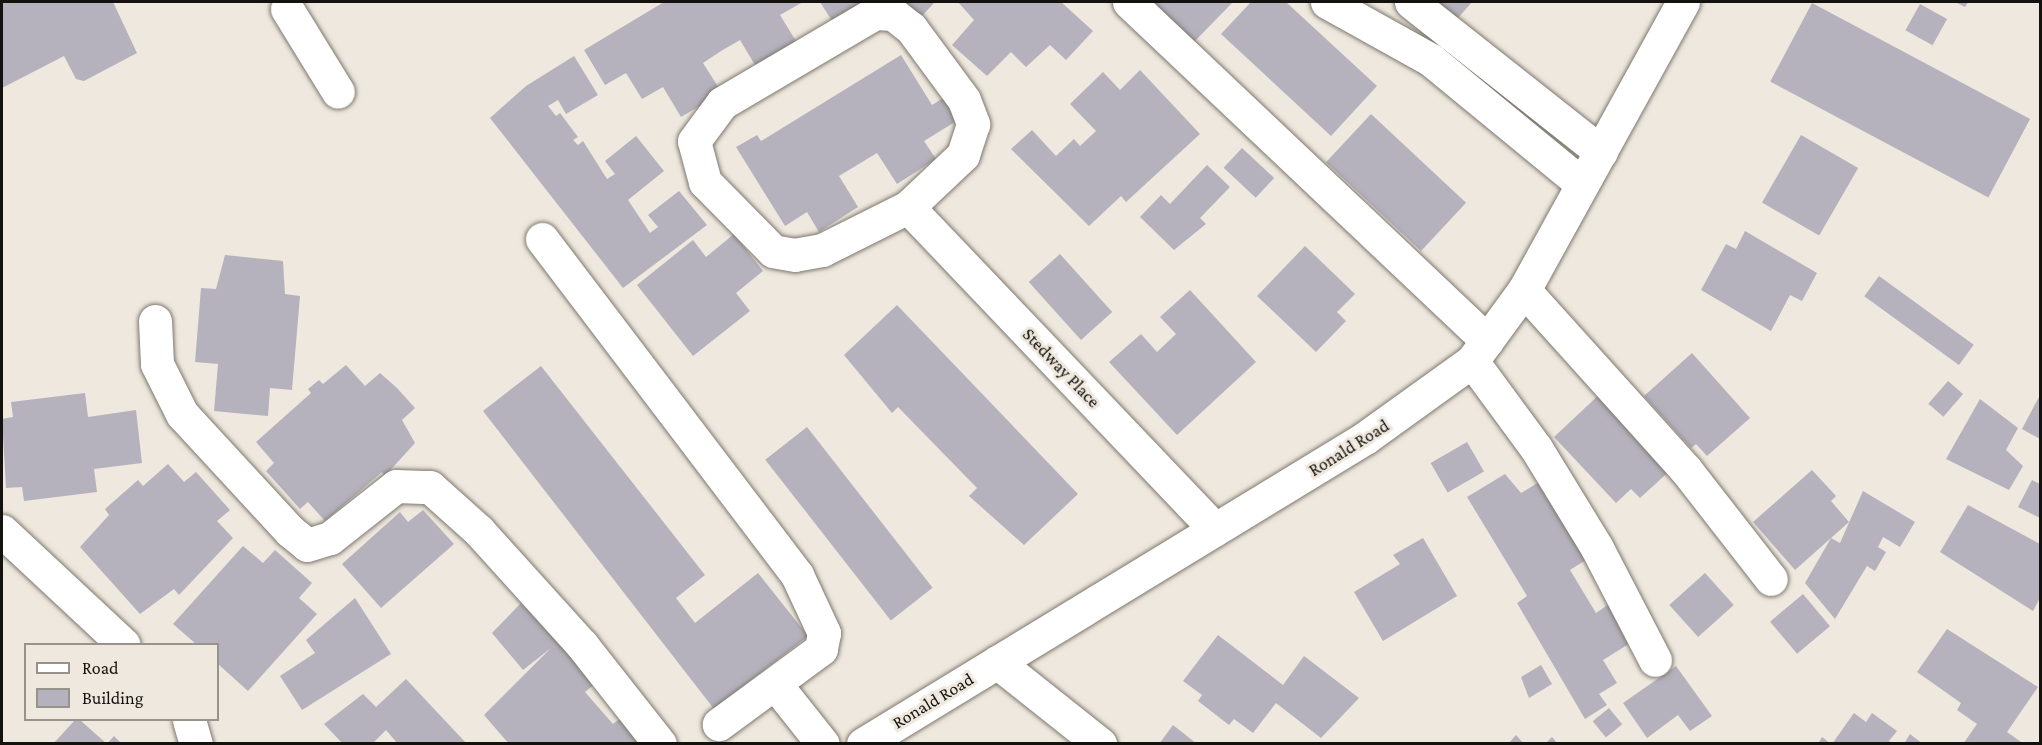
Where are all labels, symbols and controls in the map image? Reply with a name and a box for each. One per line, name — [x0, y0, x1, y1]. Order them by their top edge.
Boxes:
street label: Stedway Place — [1018, 324, 1104, 412]
street label: Ronald Road — [1305, 415, 1393, 481]
legend — [24, 643, 219, 721]
text: Road — [82, 658, 119, 678]
street label: Ronald Road — [889, 668, 977, 734]
text: Building — [82, 688, 143, 708]

